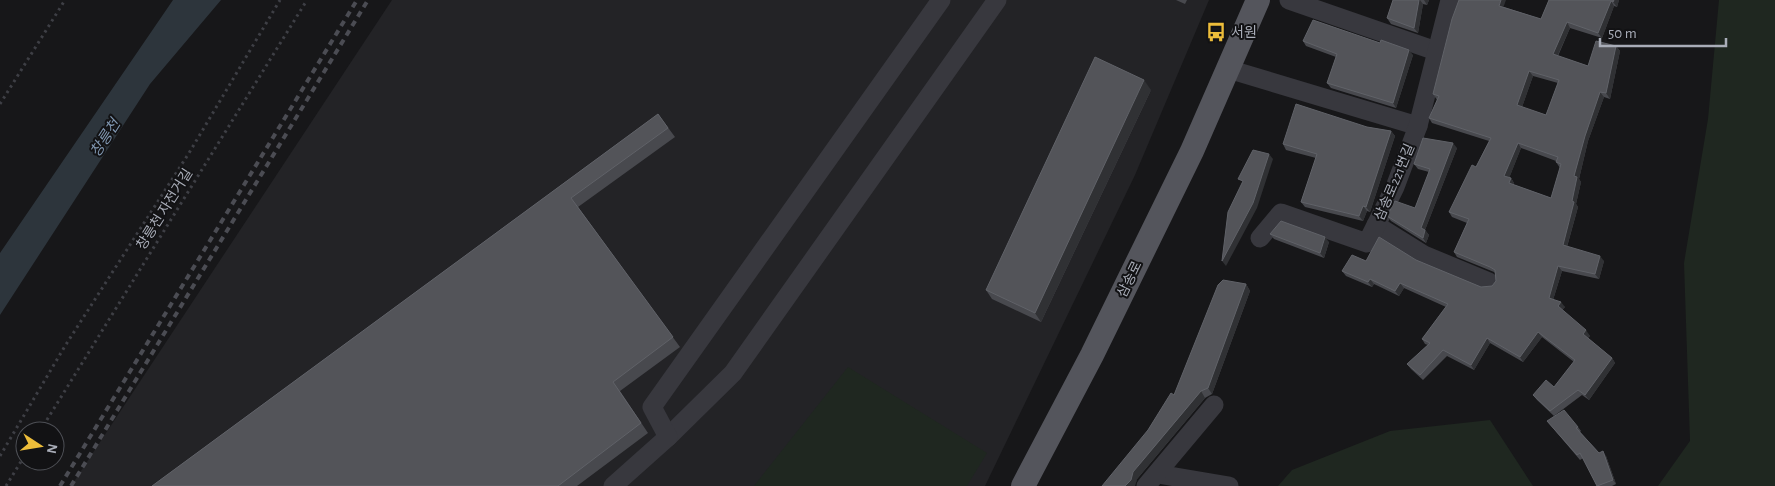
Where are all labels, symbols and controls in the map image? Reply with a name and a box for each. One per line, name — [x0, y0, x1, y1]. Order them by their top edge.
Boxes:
scale bar — [1600, 15, 1726, 47]
bus stop icon: 서원 — [1205, 21, 1227, 43]
place label: 서원 — [1231, 25, 1257, 40]
text: 50 m — [1608, 26, 1637, 41]
water label: 창릉천 — [87, 114, 124, 160]
street label: 삼송로221번길 — [1372, 142, 1417, 223]
street label: 창릉천 자전거길 — [133, 166, 195, 252]
street label: 삼송로 — [1114, 258, 1145, 300]
north arrow — [15, 421, 65, 471]
text: N — [44, 442, 60, 455]

